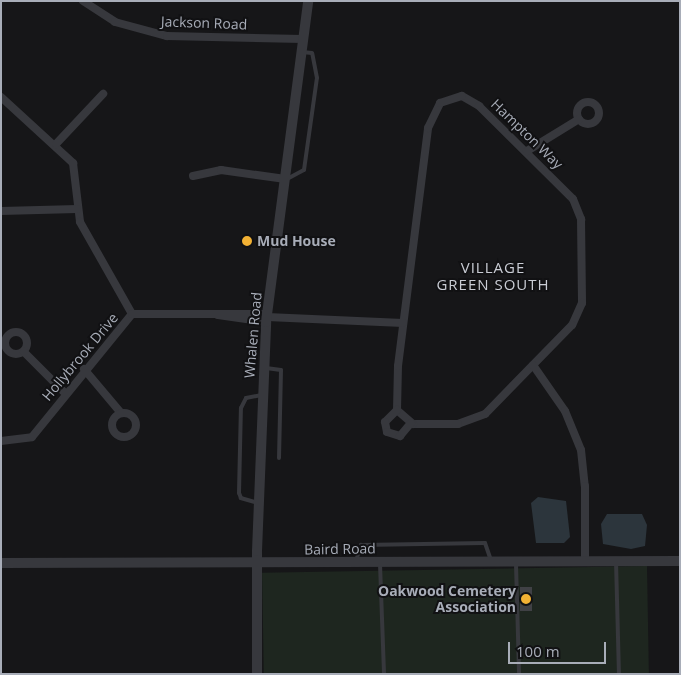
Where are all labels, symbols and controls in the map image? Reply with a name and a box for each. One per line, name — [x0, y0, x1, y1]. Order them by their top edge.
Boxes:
street label: Jackson Road — [161, 13, 247, 33]
street label: Hampton Way — [488, 96, 566, 172]
place label: Mud House — [257, 233, 336, 249]
marker: Mud House — [241, 235, 253, 247]
district label: VILLAGE GREEN SOUTH — [435, 258, 551, 293]
street label: Whalen Road — [241, 291, 265, 379]
street label: Hollybrook Drive — [38, 310, 122, 404]
street label: Baird Road — [304, 540, 376, 558]
place label: Oakwood Cemetery Association — [378, 583, 516, 616]
marker: Oakwood Cemetery Association — [520, 593, 532, 605]
scale bar — [511, 632, 608, 664]
text: 100 m — [516, 641, 560, 661]

